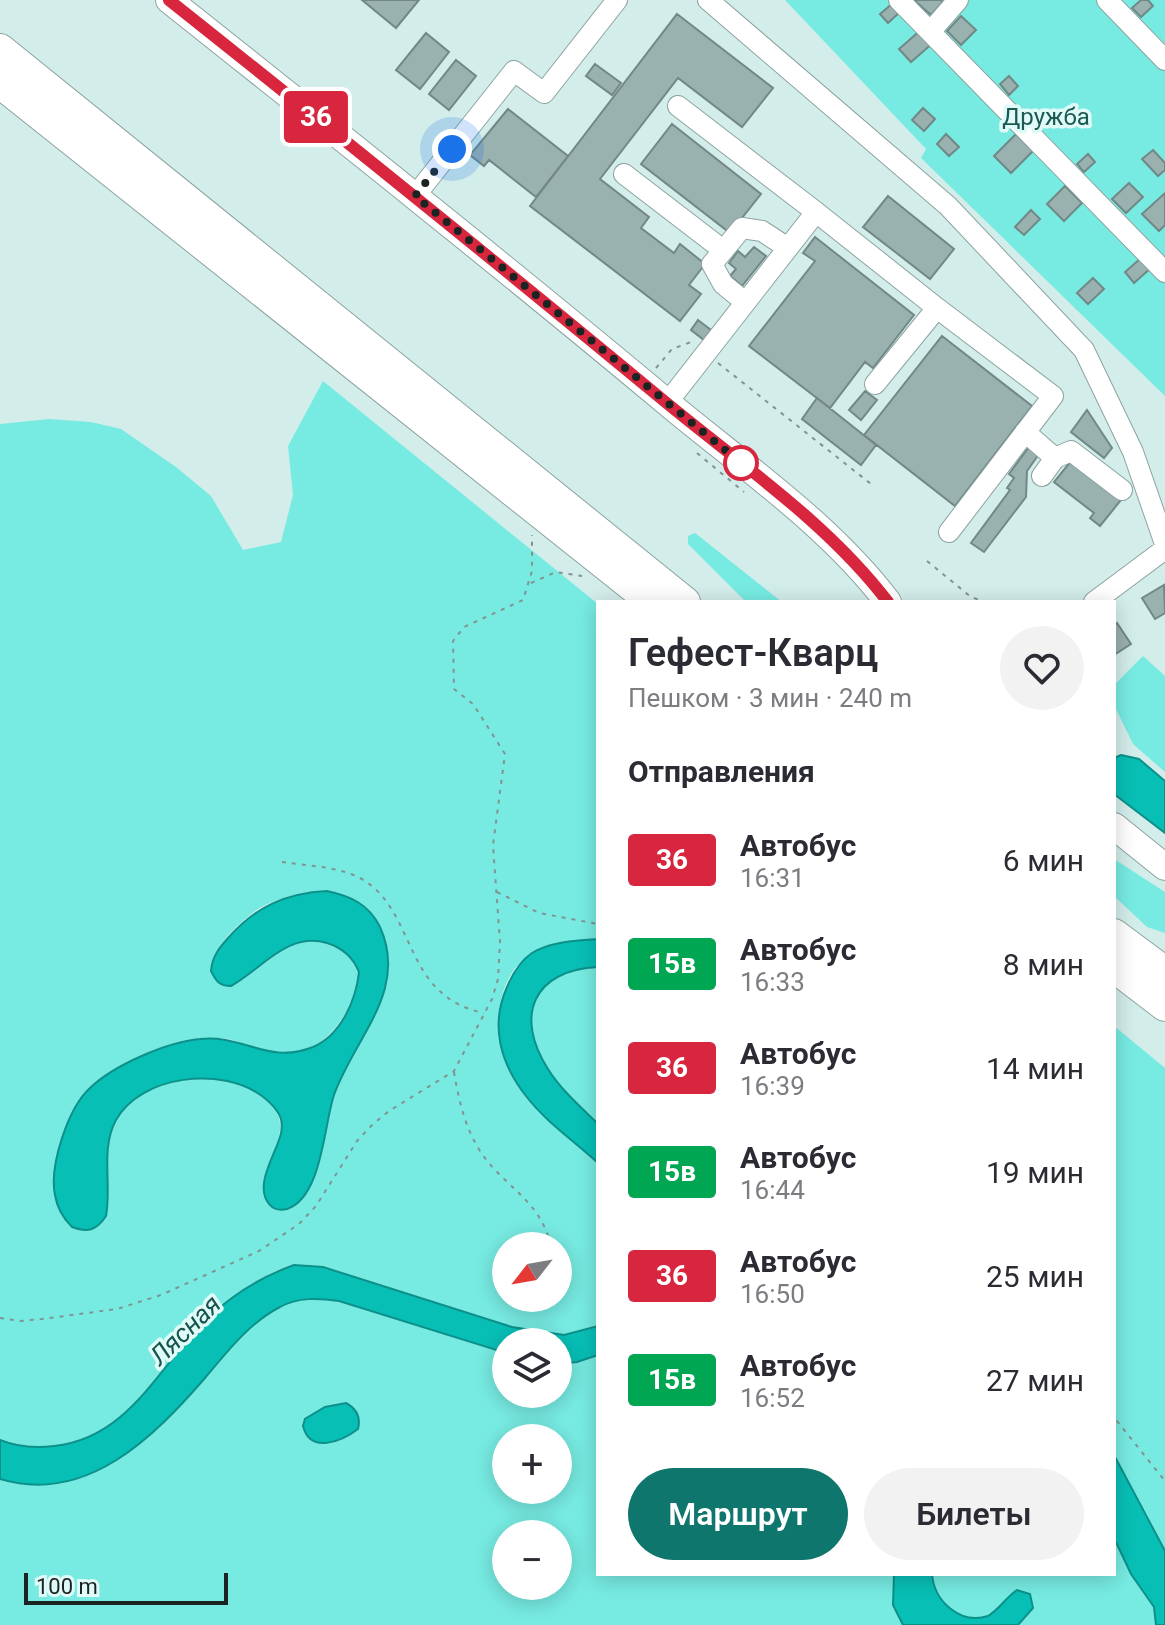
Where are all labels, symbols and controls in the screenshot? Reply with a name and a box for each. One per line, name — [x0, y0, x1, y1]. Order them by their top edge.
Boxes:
line badge: 36 — [280, 91, 352, 143]
text: 36 — [300, 100, 332, 133]
park label: Дружба — [1002, 103, 1090, 131]
your location — [432, 129, 472, 169]
unlabelled marker — [724, 446, 758, 480]
button: heart — [1000, 626, 1084, 710]
text: Гефест-Кварц — [628, 631, 878, 675]
text: Пешком · 3 мин · 240 m — [628, 683, 912, 713]
text: Отправления — [628, 754, 815, 789]
text: Автобус — [740, 828, 856, 863]
text: 36 — [656, 843, 688, 876]
text: 6 мин — [1003, 843, 1084, 878]
text: 16:31 — [740, 863, 805, 893]
text: Автобус — [740, 932, 856, 967]
text: 15в — [648, 947, 696, 980]
text: 8 мин — [1003, 947, 1084, 982]
text: 16:33 — [740, 967, 805, 997]
text: Автобус — [740, 1036, 856, 1071]
text: 36 — [656, 1051, 688, 1084]
text: 14 мин — [986, 1051, 1084, 1086]
text: 16:39 — [740, 1071, 805, 1101]
text: Автобус — [740, 1140, 856, 1175]
text: 15в — [648, 1155, 696, 1188]
text: 19 мин — [986, 1155, 1084, 1190]
text: 16:44 — [740, 1175, 805, 1205]
north arrow — [492, 1232, 572, 1312]
map controls — [492, 1232, 572, 1600]
text: Автобус — [740, 1244, 856, 1279]
text: 36 — [656, 1259, 688, 1292]
text: 25 мин — [986, 1259, 1084, 1294]
text: 16:50 — [740, 1279, 805, 1309]
water label: Лясная — [143, 1289, 227, 1372]
button: layers — [492, 1328, 572, 1408]
text: Автобус — [740, 1348, 856, 1383]
text: 15в — [648, 1363, 696, 1396]
text: 27 мин — [986, 1363, 1084, 1398]
text: 16:52 — [740, 1383, 805, 1413]
button: + — [492, 1424, 572, 1504]
button: Маршрут — [628, 1468, 848, 1560]
button: Билеты — [864, 1468, 1084, 1560]
button: − — [492, 1520, 572, 1600]
scale bar — [24, 1569, 228, 1605]
text: 100 m — [36, 1574, 98, 1599]

